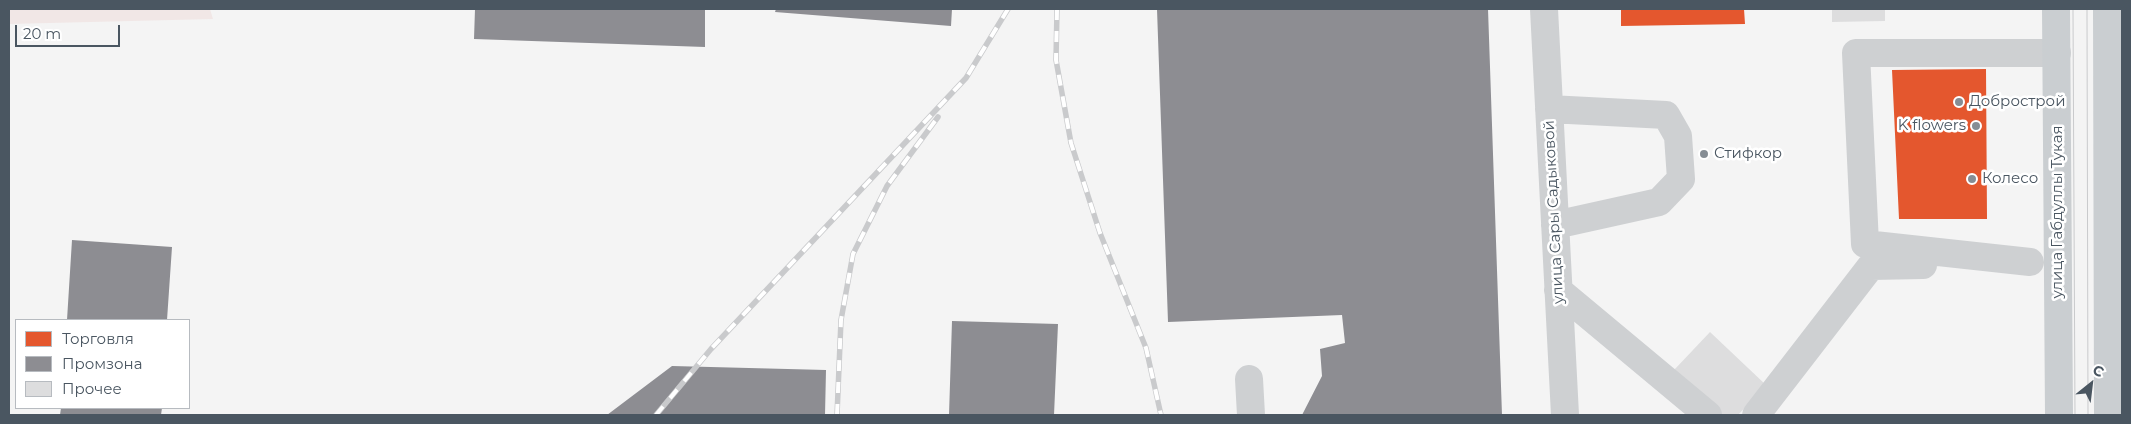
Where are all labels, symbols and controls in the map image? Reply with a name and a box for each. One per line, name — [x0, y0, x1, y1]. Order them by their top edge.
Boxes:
scale bar — [18, 15, 122, 47]
text: 20 m — [23, 24, 61, 43]
place label: Добрострой — [1969, 93, 2065, 111]
marker: Добрострой — [1953, 96, 1965, 108]
place label: K flowers — [1898, 117, 1966, 135]
street label: улица Сары Садыковой — [1540, 120, 1568, 304]
marker: K flowers — [1970, 120, 1982, 132]
street label: улица Габдуллы Тукая — [2049, 125, 2067, 299]
place label: Стифкор — [1714, 145, 1782, 163]
marker: Стифкор — [1698, 148, 1710, 160]
place label: Колесо — [1982, 170, 2038, 188]
marker: Колесо — [1966, 173, 1978, 185]
legend — [15, 319, 190, 409]
text: Торговля — [62, 329, 134, 348]
text: Промзона — [62, 354, 142, 373]
north arrow — [2066, 359, 2116, 409]
text: С — [2089, 361, 2107, 381]
text: Прочее — [62, 379, 122, 398]

